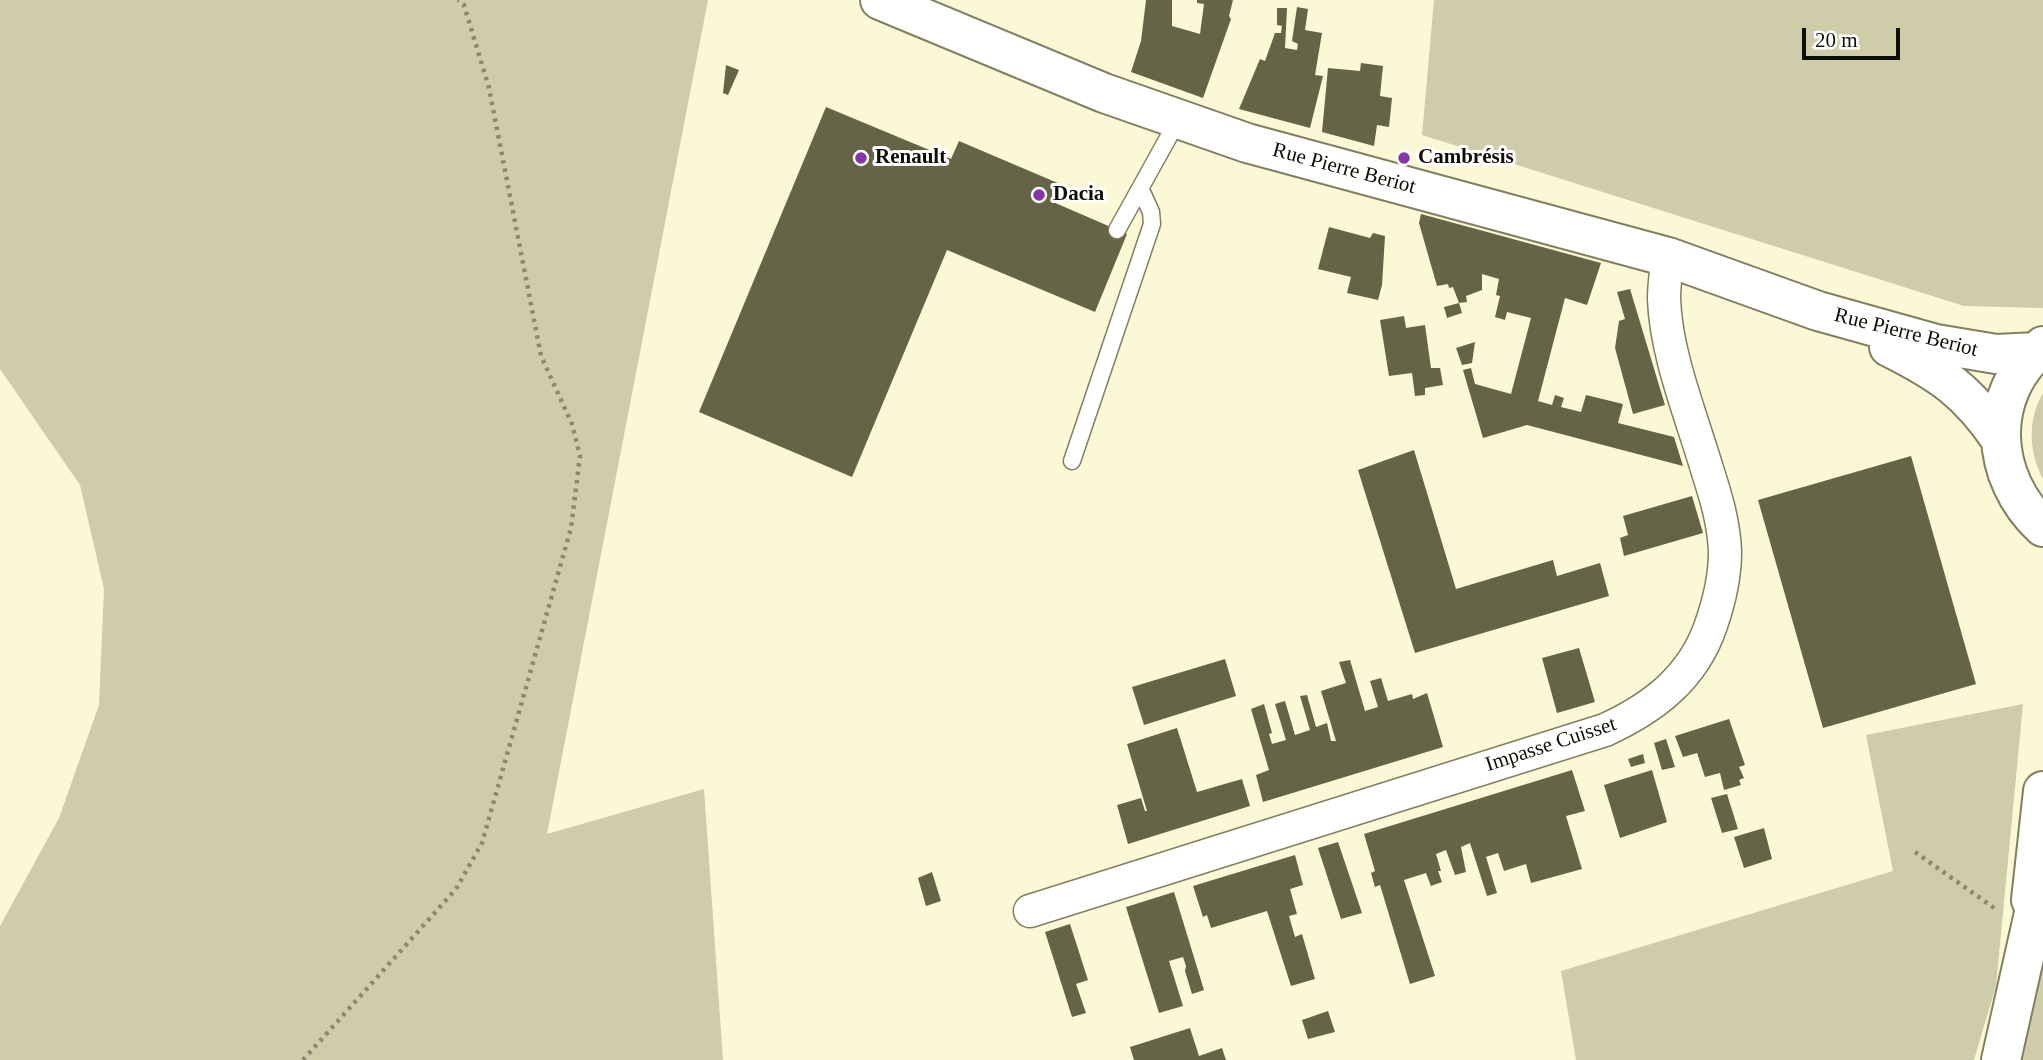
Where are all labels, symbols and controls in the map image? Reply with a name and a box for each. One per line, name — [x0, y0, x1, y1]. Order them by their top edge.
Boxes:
scale bar — [1805, 14, 1903, 58]
text: 20 m — [1815, 28, 1858, 52]
street label: Rue Pierre Beriot — [1270, 138, 1418, 200]
place label: Renault — [875, 145, 946, 171]
place label: Cambrésis — [1418, 145, 1514, 171]
marker: Renault — [853, 150, 869, 166]
marker: Cambrésis — [1396, 150, 1412, 166]
place label: Dacia — [1053, 182, 1104, 208]
marker: Dacia — [1031, 187, 1047, 203]
street label: Rue Pierre Beriot — [1832, 303, 1980, 363]
street label: Impasse Cuisset — [1482, 712, 1620, 778]

